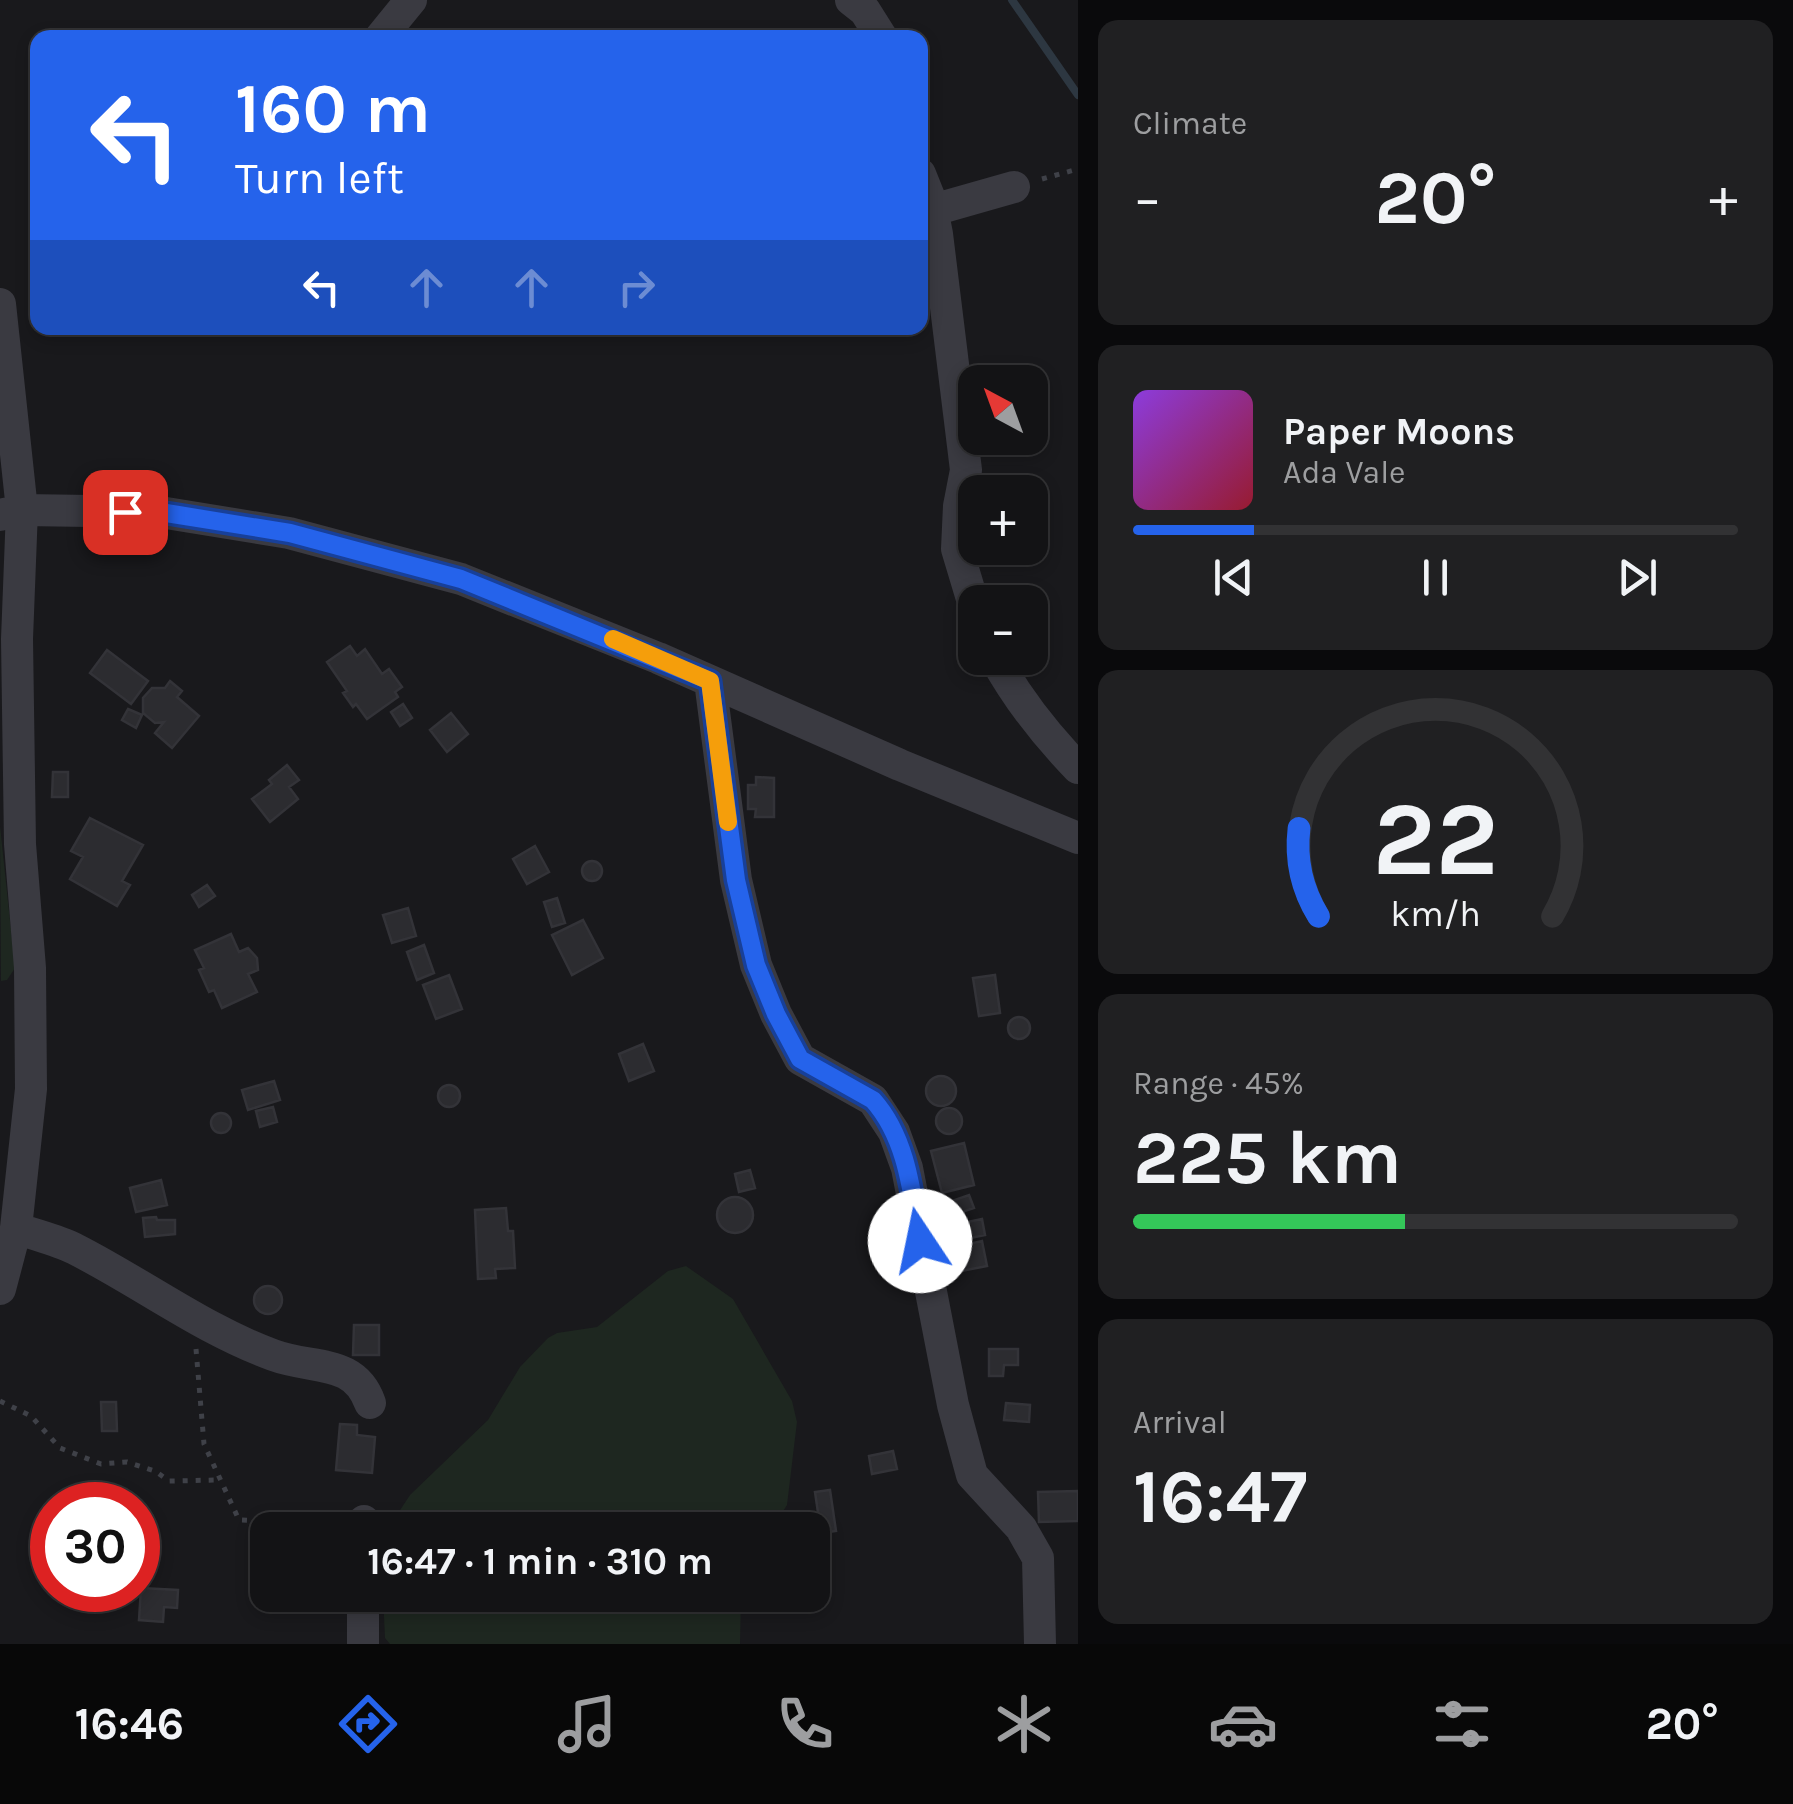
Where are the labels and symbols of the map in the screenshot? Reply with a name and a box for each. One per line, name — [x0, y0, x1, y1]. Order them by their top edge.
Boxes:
north arrow — [958, 365, 1048, 455]
pin — [83, 470, 168, 555]
position arrow — [868, 1189, 972, 1293]
speed limit sign: 30 — [30, 1482, 160, 1612]

